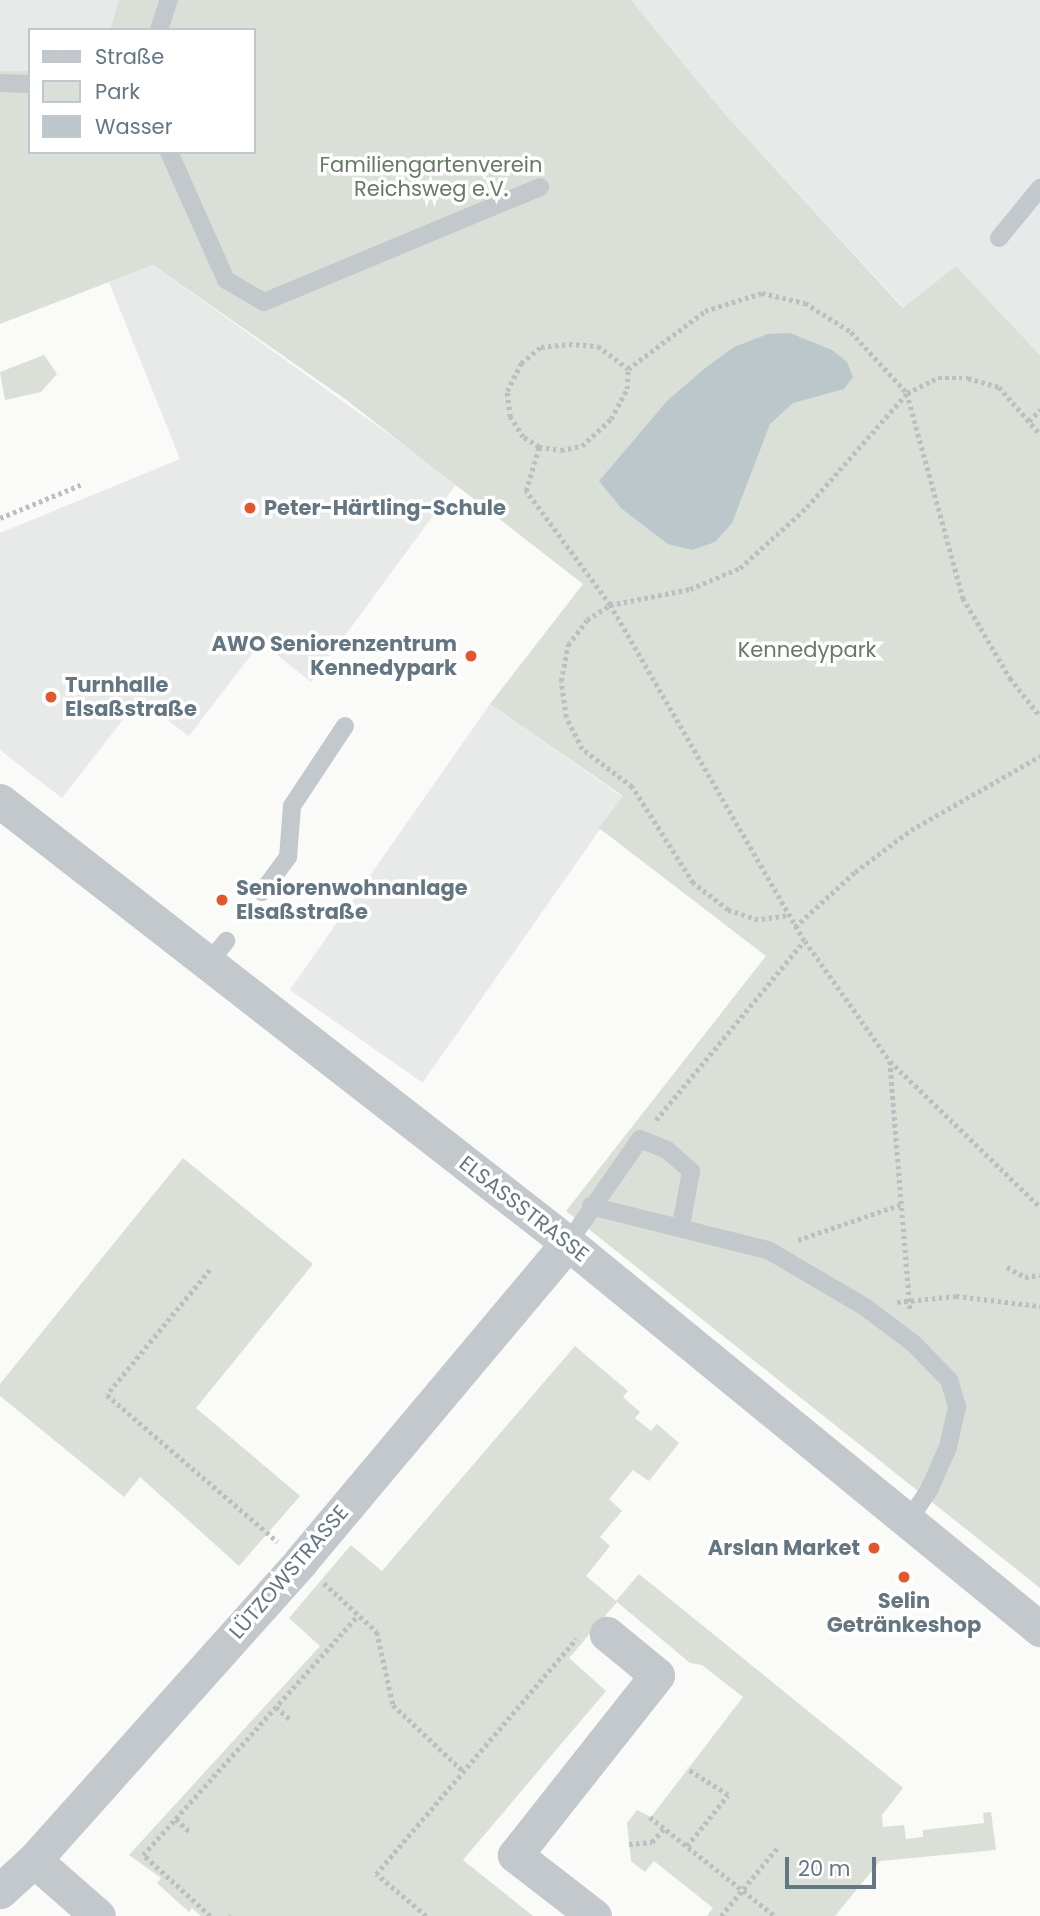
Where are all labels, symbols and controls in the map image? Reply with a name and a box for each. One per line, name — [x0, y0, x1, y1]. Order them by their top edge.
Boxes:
legend — [28, 28, 256, 154]
text: Straße — [95, 42, 164, 71]
text: Park — [95, 77, 140, 106]
text: Wasser — [95, 112, 172, 141]
park label: Familiengartenverein Reichsweg e.V. — [320, 152, 542, 202]
place label: Peter-Härtling-Schule — [264, 495, 506, 521]
marker: Peter-Härtling-Schule — [242, 500, 258, 516]
place label: AWO Seniorenzentrum Kennedypark — [211, 631, 457, 681]
park label: Kennedypark — [738, 637, 876, 663]
marker: AWO Seniorenzentrum Kennedypark — [463, 648, 479, 664]
place label: Turnhalle Elsaßstraße — [65, 672, 197, 722]
marker: Turnhalle Elsaßstraße — [43, 689, 59, 705]
place label: Seniorenwohnanlage Elsaßstraße — [236, 875, 468, 925]
marker: Seniorenwohnanlage Elsaßstraße — [214, 892, 230, 908]
street label: ELSASSSTRASSE — [454, 1151, 594, 1267]
street label: LÜTZOWSTRASSE — [224, 1500, 354, 1644]
place label: Arslan Market — [708, 1535, 860, 1561]
marker: Arslan Market — [866, 1540, 882, 1556]
marker: Selin Getränkeshop — [896, 1569, 912, 1585]
place label: Selin Getränkeshop — [827, 1588, 981, 1638]
scale bar — [788, 1842, 879, 1886]
text: 20 m — [798, 1854, 851, 1883]

